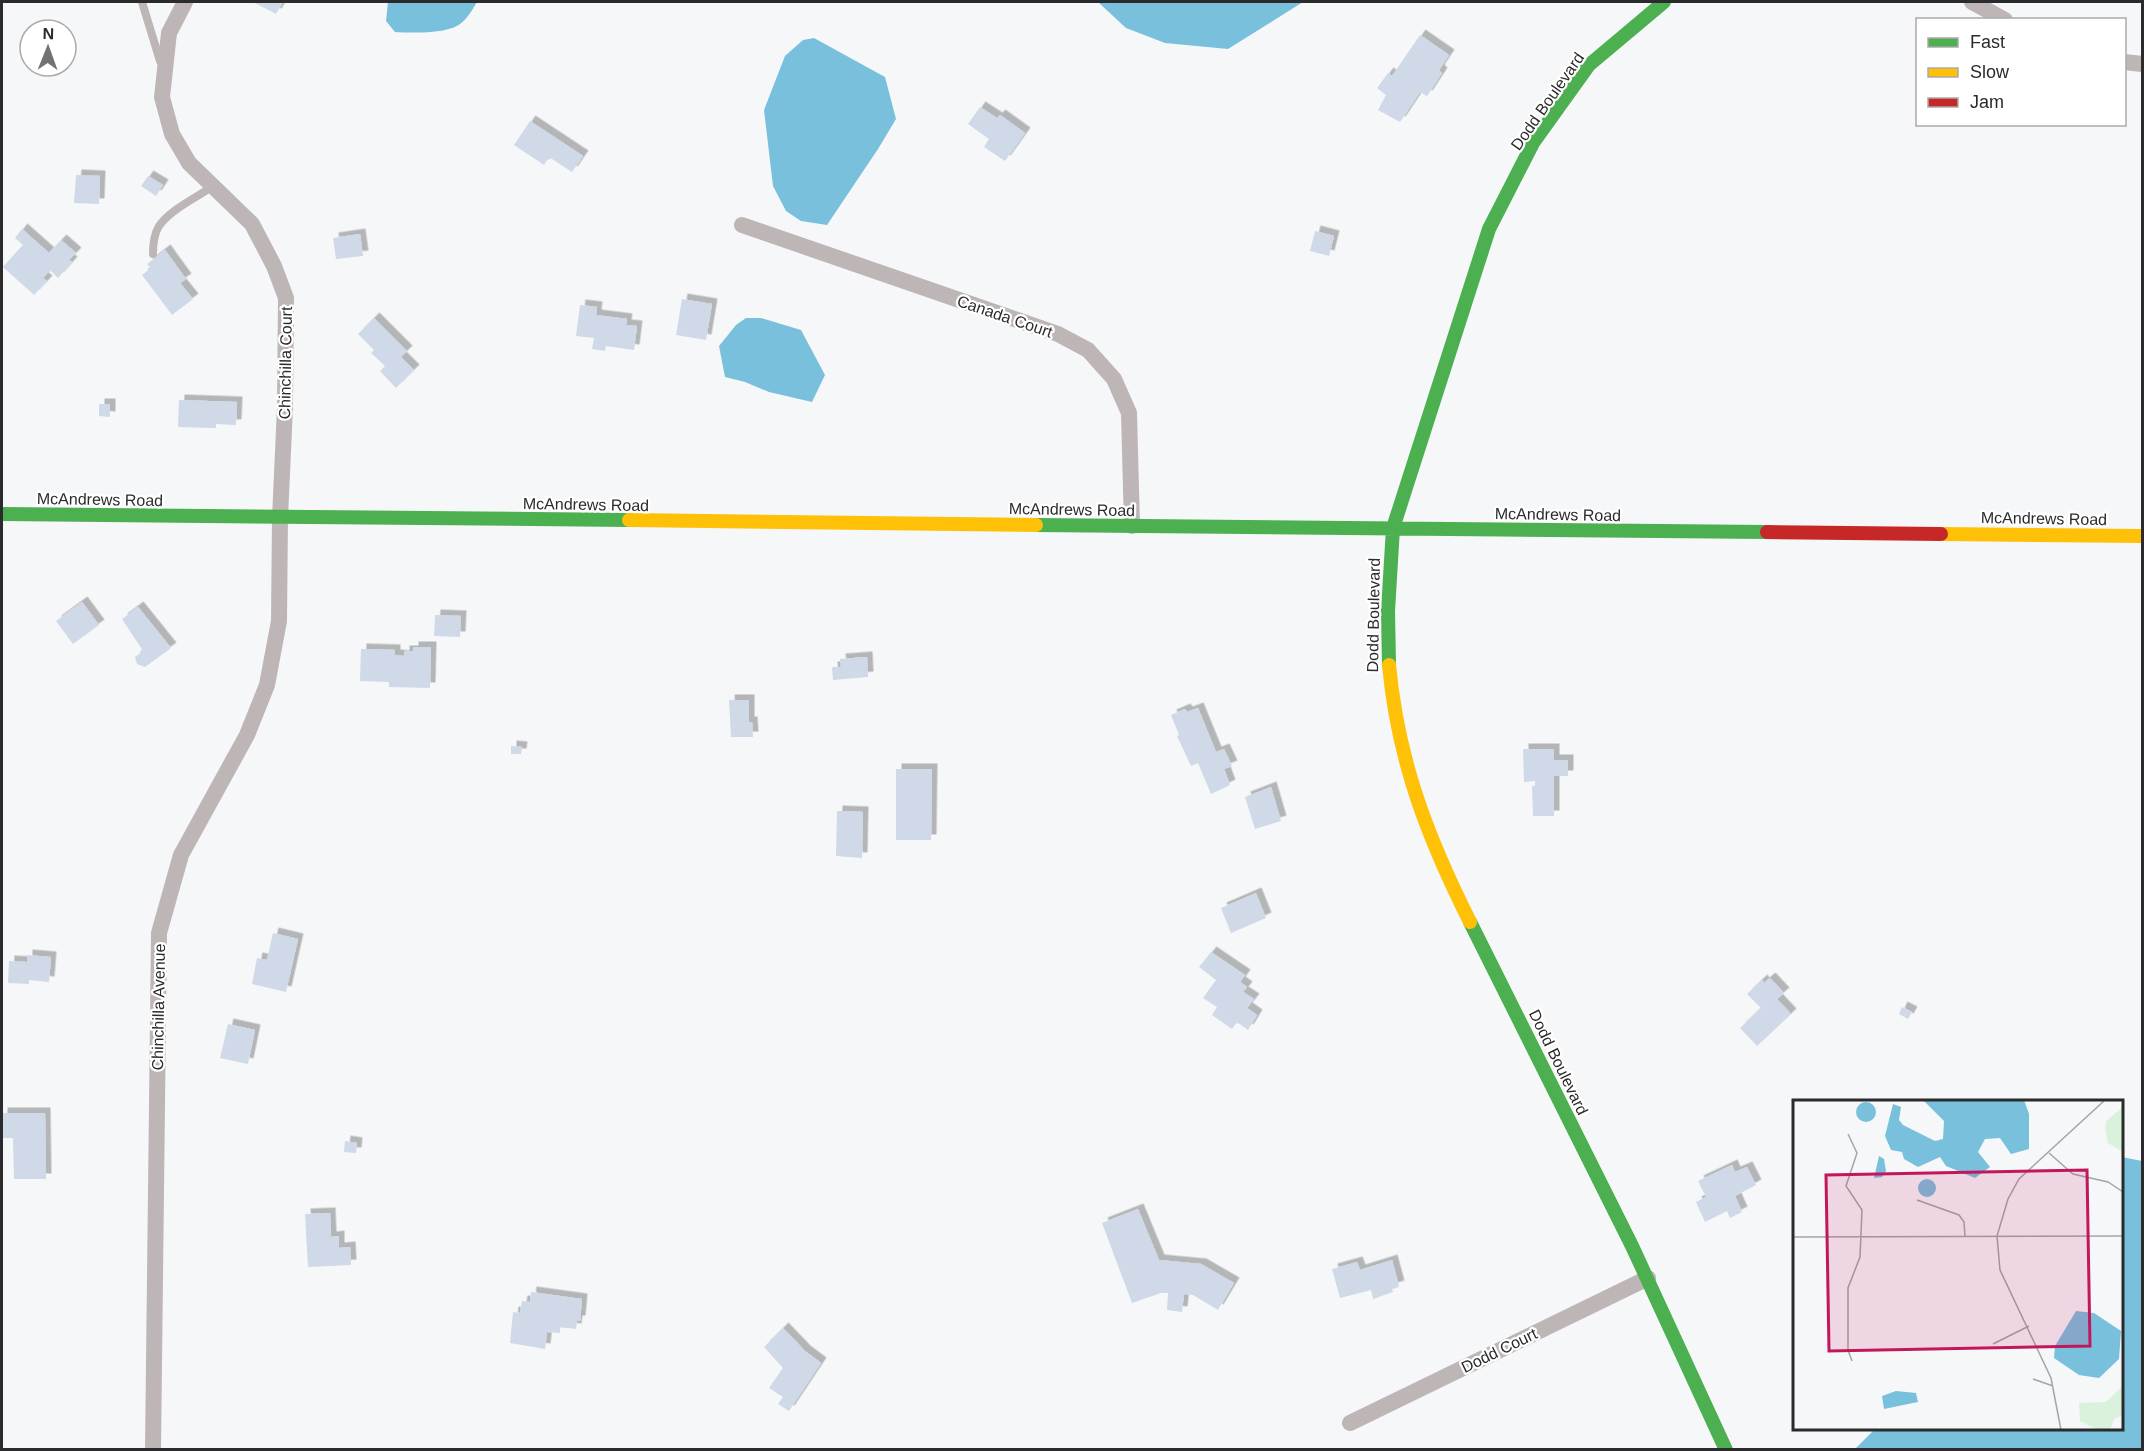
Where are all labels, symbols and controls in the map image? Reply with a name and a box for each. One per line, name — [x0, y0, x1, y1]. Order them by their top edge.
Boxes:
north arrow — [18, 18, 78, 78]
legend — [1916, 18, 2126, 126]
text: N — [42, 25, 54, 42]
text: Fast — [1970, 32, 2005, 52]
street label: Dodd Boulevard — [1508, 49, 1587, 153]
text: Slow — [1970, 62, 2010, 82]
text: Jam — [1970, 92, 2004, 112]
street label: Canada Court — [955, 292, 1055, 341]
street label: Chinchilla Court — [276, 306, 295, 420]
street label: McAndrews Road — [37, 490, 163, 509]
street label: McAndrews Road — [523, 495, 649, 514]
street label: McAndrews Road — [1009, 500, 1135, 519]
street label: McAndrews Road — [1495, 505, 1621, 524]
street label: McAndrews Road — [1981, 509, 2107, 528]
street label: Dodd Boulevard — [1364, 557, 1383, 673]
street label: Chinchilla Avenue — [149, 943, 168, 1071]
street label: Dodd Boulevard — [1526, 1007, 1591, 1118]
inset map — [1793, 1100, 2123, 1430]
street label: Dodd Court — [1459, 1325, 1540, 1376]

